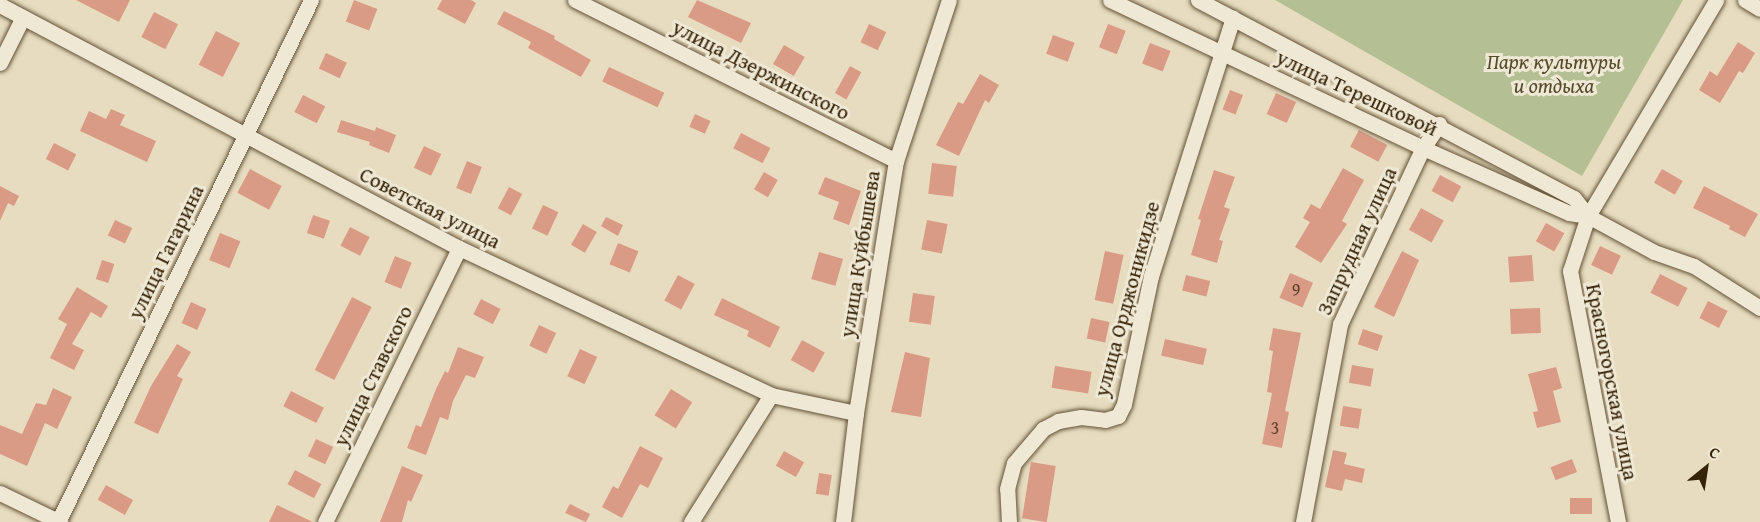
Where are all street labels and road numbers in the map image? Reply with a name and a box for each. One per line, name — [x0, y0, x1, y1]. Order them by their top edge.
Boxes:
street label: улица Дзержинского — [668, 14, 854, 126]
street label: улица Терешковой — [1272, 45, 1442, 141]
street label: Советская улица — [355, 162, 505, 254]
street label: Запрудная улица — [1312, 163, 1402, 319]
street label: улица Куйбышева — [834, 169, 886, 339]
street label: улица Гагарина — [123, 181, 209, 323]
street label: улица Орджоникидзе — [1089, 198, 1165, 400]
street label: Красногорская улица — [1581, 282, 1643, 482]
street label: улица Ставского — [328, 301, 418, 451]

